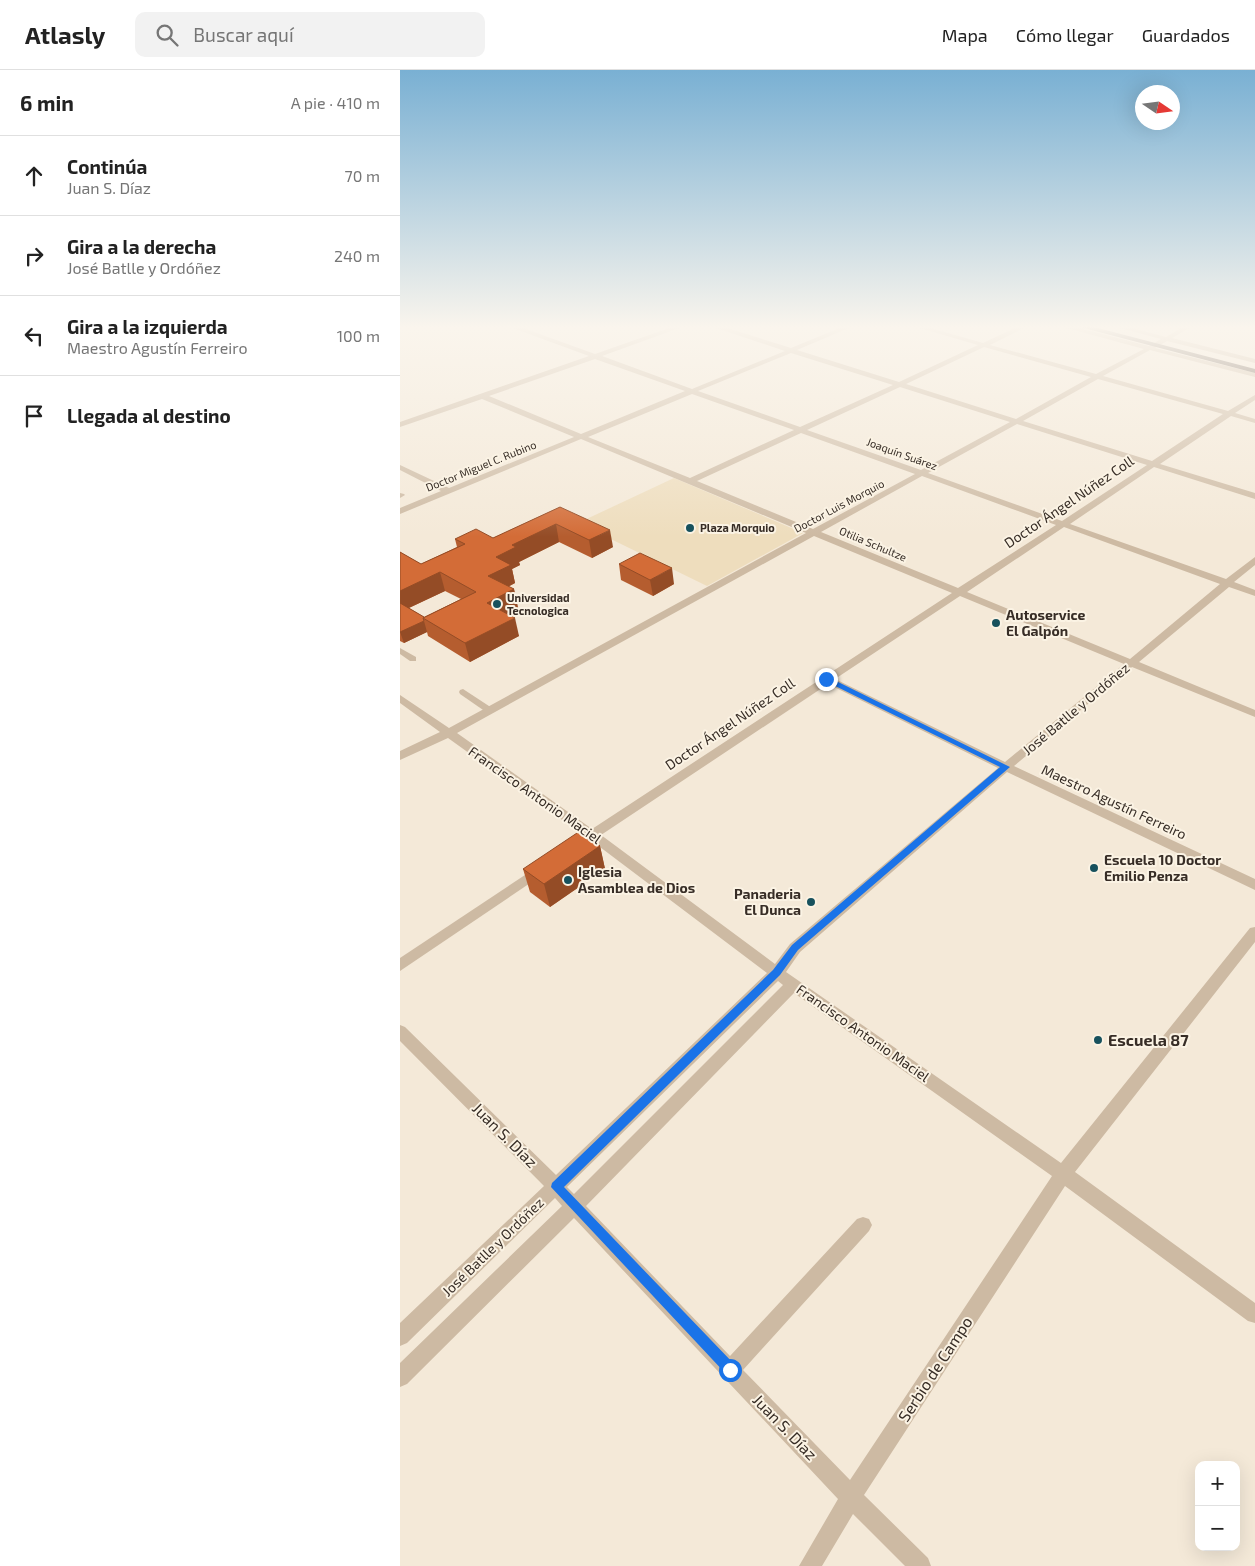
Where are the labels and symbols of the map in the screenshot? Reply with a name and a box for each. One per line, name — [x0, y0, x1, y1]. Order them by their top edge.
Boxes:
north arrow — [1135, 85, 1180, 130]
street label: Joaquín Suárez — [865, 435, 940, 472]
street label: Doctor Miguel C. Rubino — [424, 437, 538, 494]
street label: Doctor Ángel Núñez Coll — [1001, 451, 1137, 551]
street label: Doctor Luis Morquio — [791, 476, 886, 535]
place label: Plaza Morquio — [700, 521, 775, 534]
marker: Plaza Morquio — [684, 522, 696, 534]
street label: Otilia Schultze — [838, 524, 909, 564]
place label: Universidad Tecnologica — [507, 591, 570, 617]
marker: Universidad Tecnologica — [491, 598, 503, 610]
place label: Autoservice El Galpón — [1006, 606, 1086, 639]
marker: Autoservice El Galpón — [990, 617, 1002, 629]
street label: José Batlle y Ordóñez — [1019, 659, 1133, 758]
route end — [815, 668, 838, 691]
street label: Doctor Ángel Núñez Coll — [662, 673, 798, 773]
street label: Francisco Antonio Maciel — [466, 742, 606, 847]
street label: Maestro Agustín Ferreiro — [1039, 760, 1189, 843]
place label: Escuela 10 Doctor Emilio Penza — [1104, 851, 1221, 884]
marker: Escuela 10 Doctor Emilio Penza — [1088, 862, 1100, 874]
place label: Iglesia Asamblea de Dios — [578, 863, 695, 896]
marker: Iglesia Asamblea de Dios — [562, 874, 574, 886]
place label: Panaderia El Dunca — [734, 885, 801, 918]
marker: Panaderia El Dunca — [805, 896, 817, 908]
street label: Francisco Antonio Maciel — [794, 980, 934, 1085]
place label: Escuela 87 — [1108, 1030, 1189, 1049]
marker: Escuela 87 — [1092, 1034, 1104, 1046]
street label: Juan S. Díaz — [469, 1098, 542, 1171]
street label: José Batlle y Ordóñez — [438, 1194, 547, 1300]
street label: Serbio de Campo — [894, 1313, 976, 1425]
route start — [719, 1359, 742, 1382]
street label: Juan S. Díaz — [749, 1390, 821, 1463]

